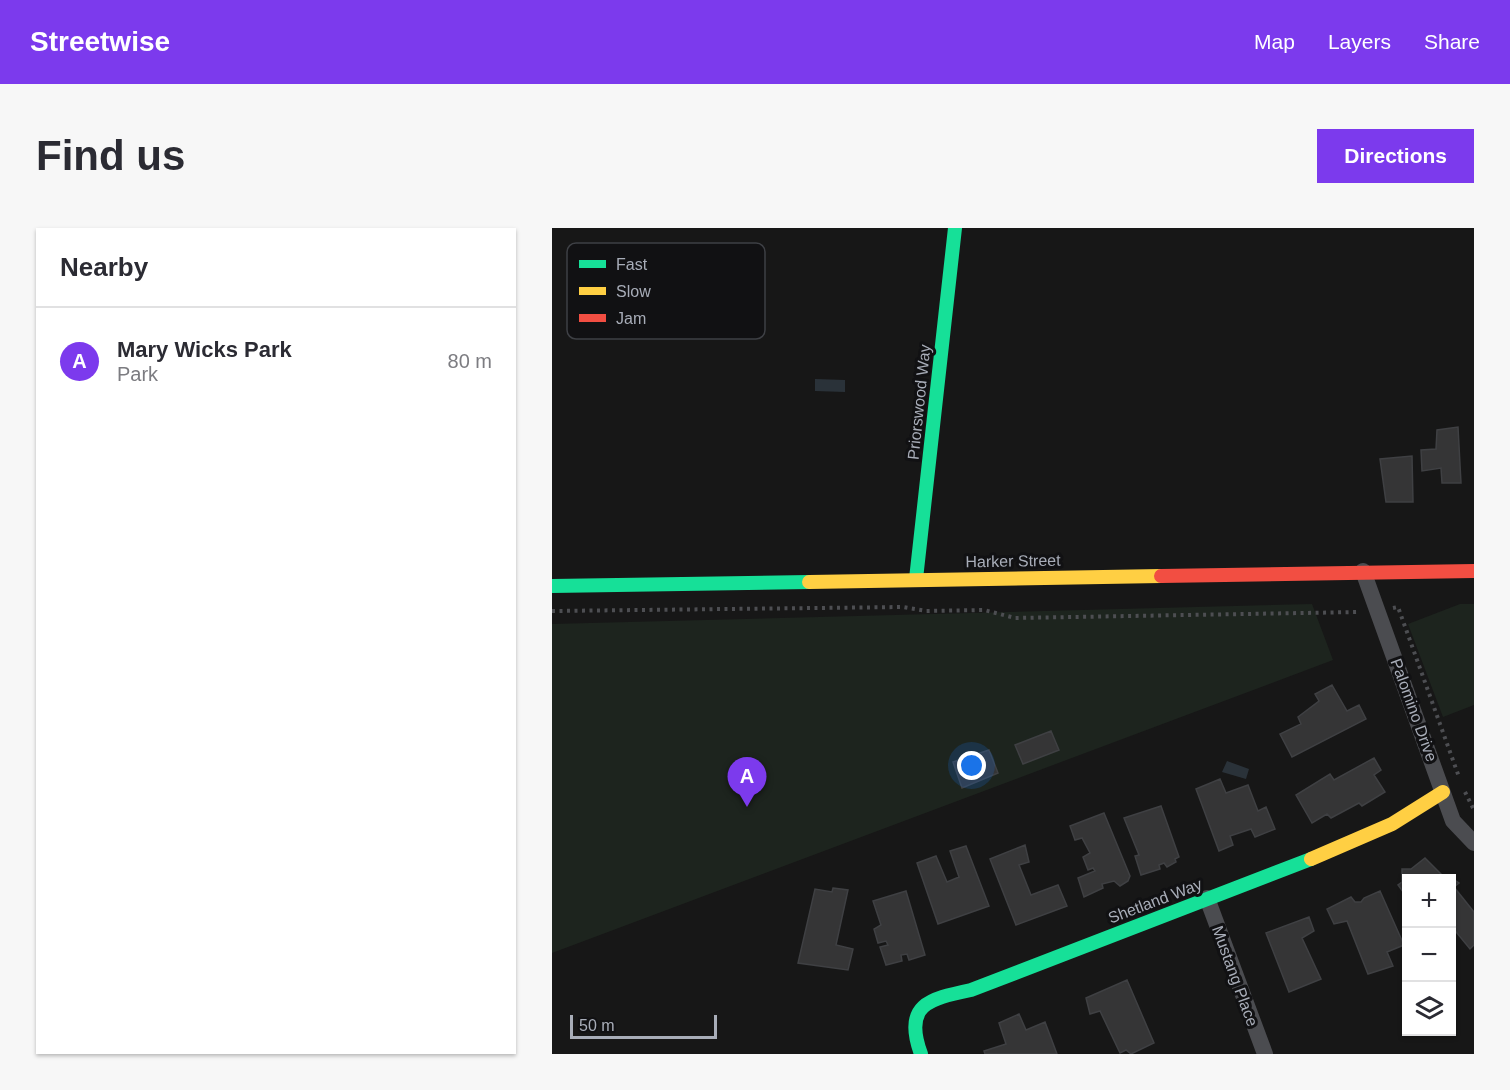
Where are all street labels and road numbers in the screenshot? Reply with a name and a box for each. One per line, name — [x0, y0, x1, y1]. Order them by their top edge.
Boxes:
street label: Priorswood Way — [904, 343, 934, 461]
street label: Harker Street — [965, 552, 1061, 570]
street label: Palomino Drive — [1387, 656, 1441, 764]
street label: Shetland Way — [1106, 875, 1204, 927]
street label: Mustang Place — [1209, 923, 1261, 1029]

